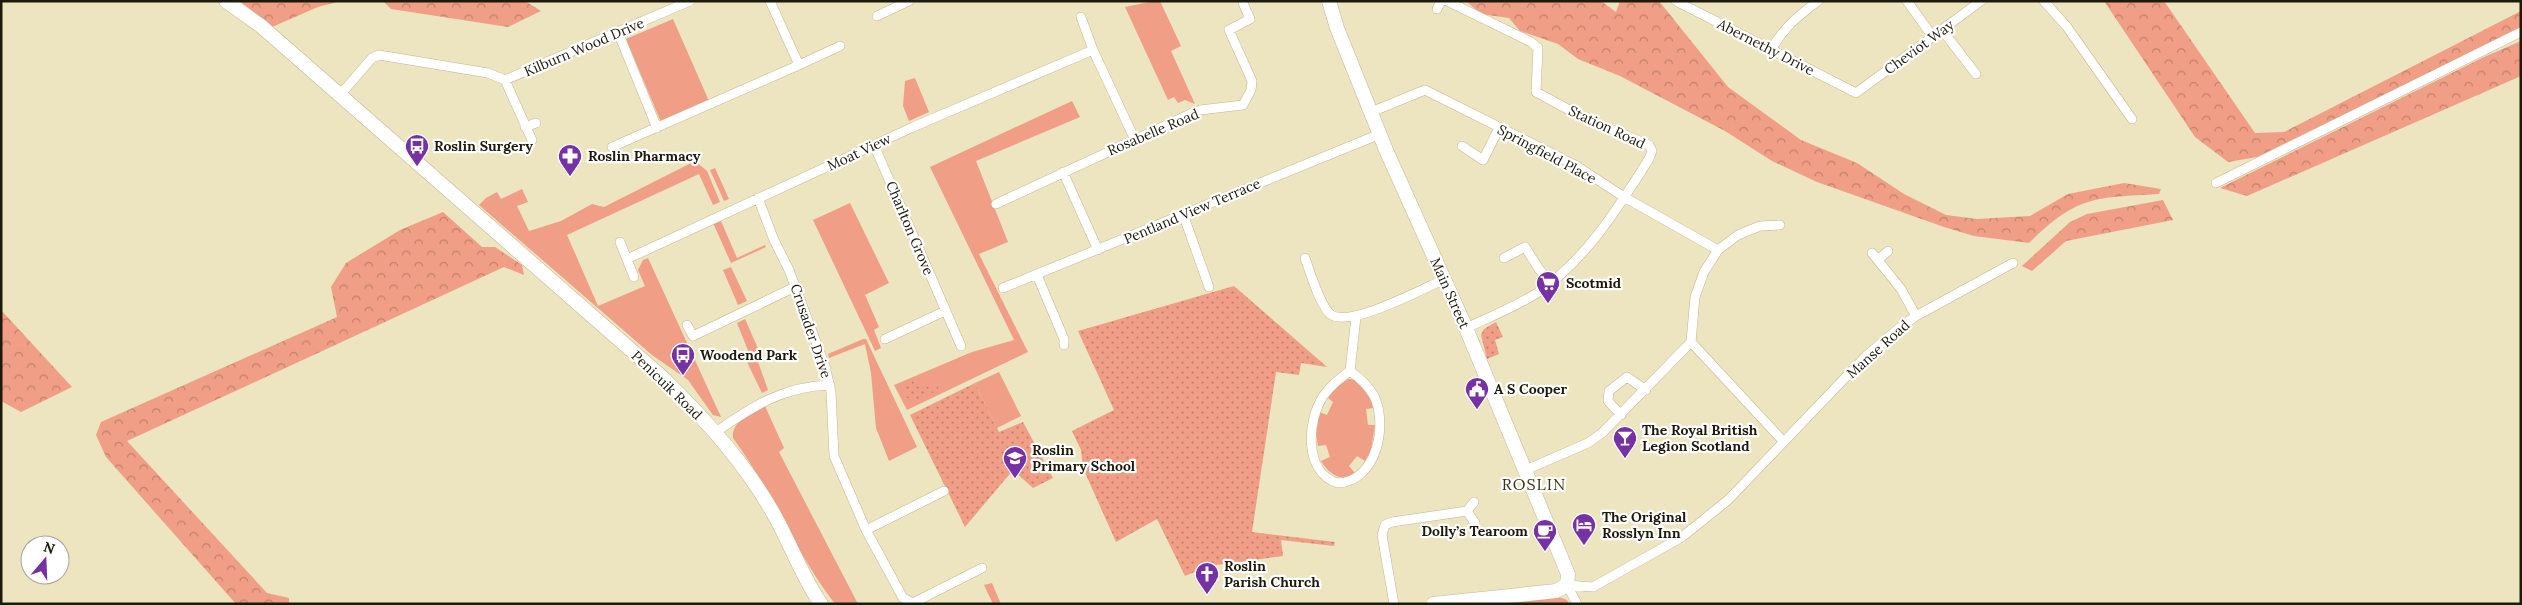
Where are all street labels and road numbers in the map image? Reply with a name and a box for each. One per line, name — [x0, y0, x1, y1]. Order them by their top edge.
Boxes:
street label: Kilburn Wood Drive — [521, 13, 647, 80]
street label: Abernethy Drive — [1714, 14, 1818, 79]
street label: Cheviot Way — [1881, 15, 1958, 78]
street label: Station Road — [1566, 101, 1648, 153]
street label: Rosabelle Road — [1105, 105, 1201, 159]
street label: Springfield Place — [1494, 120, 1600, 188]
street label: Moat View — [824, 129, 895, 175]
street label: Pentland View Terrace — [1121, 174, 1263, 248]
street label: Charlton Grove — [882, 178, 938, 278]
street label: Main Street — [1426, 255, 1474, 332]
street label: Crusader Drive — [786, 281, 836, 381]
street label: Manse Road — [1843, 316, 1913, 382]
street label: Penicuik Road — [628, 347, 706, 423]

